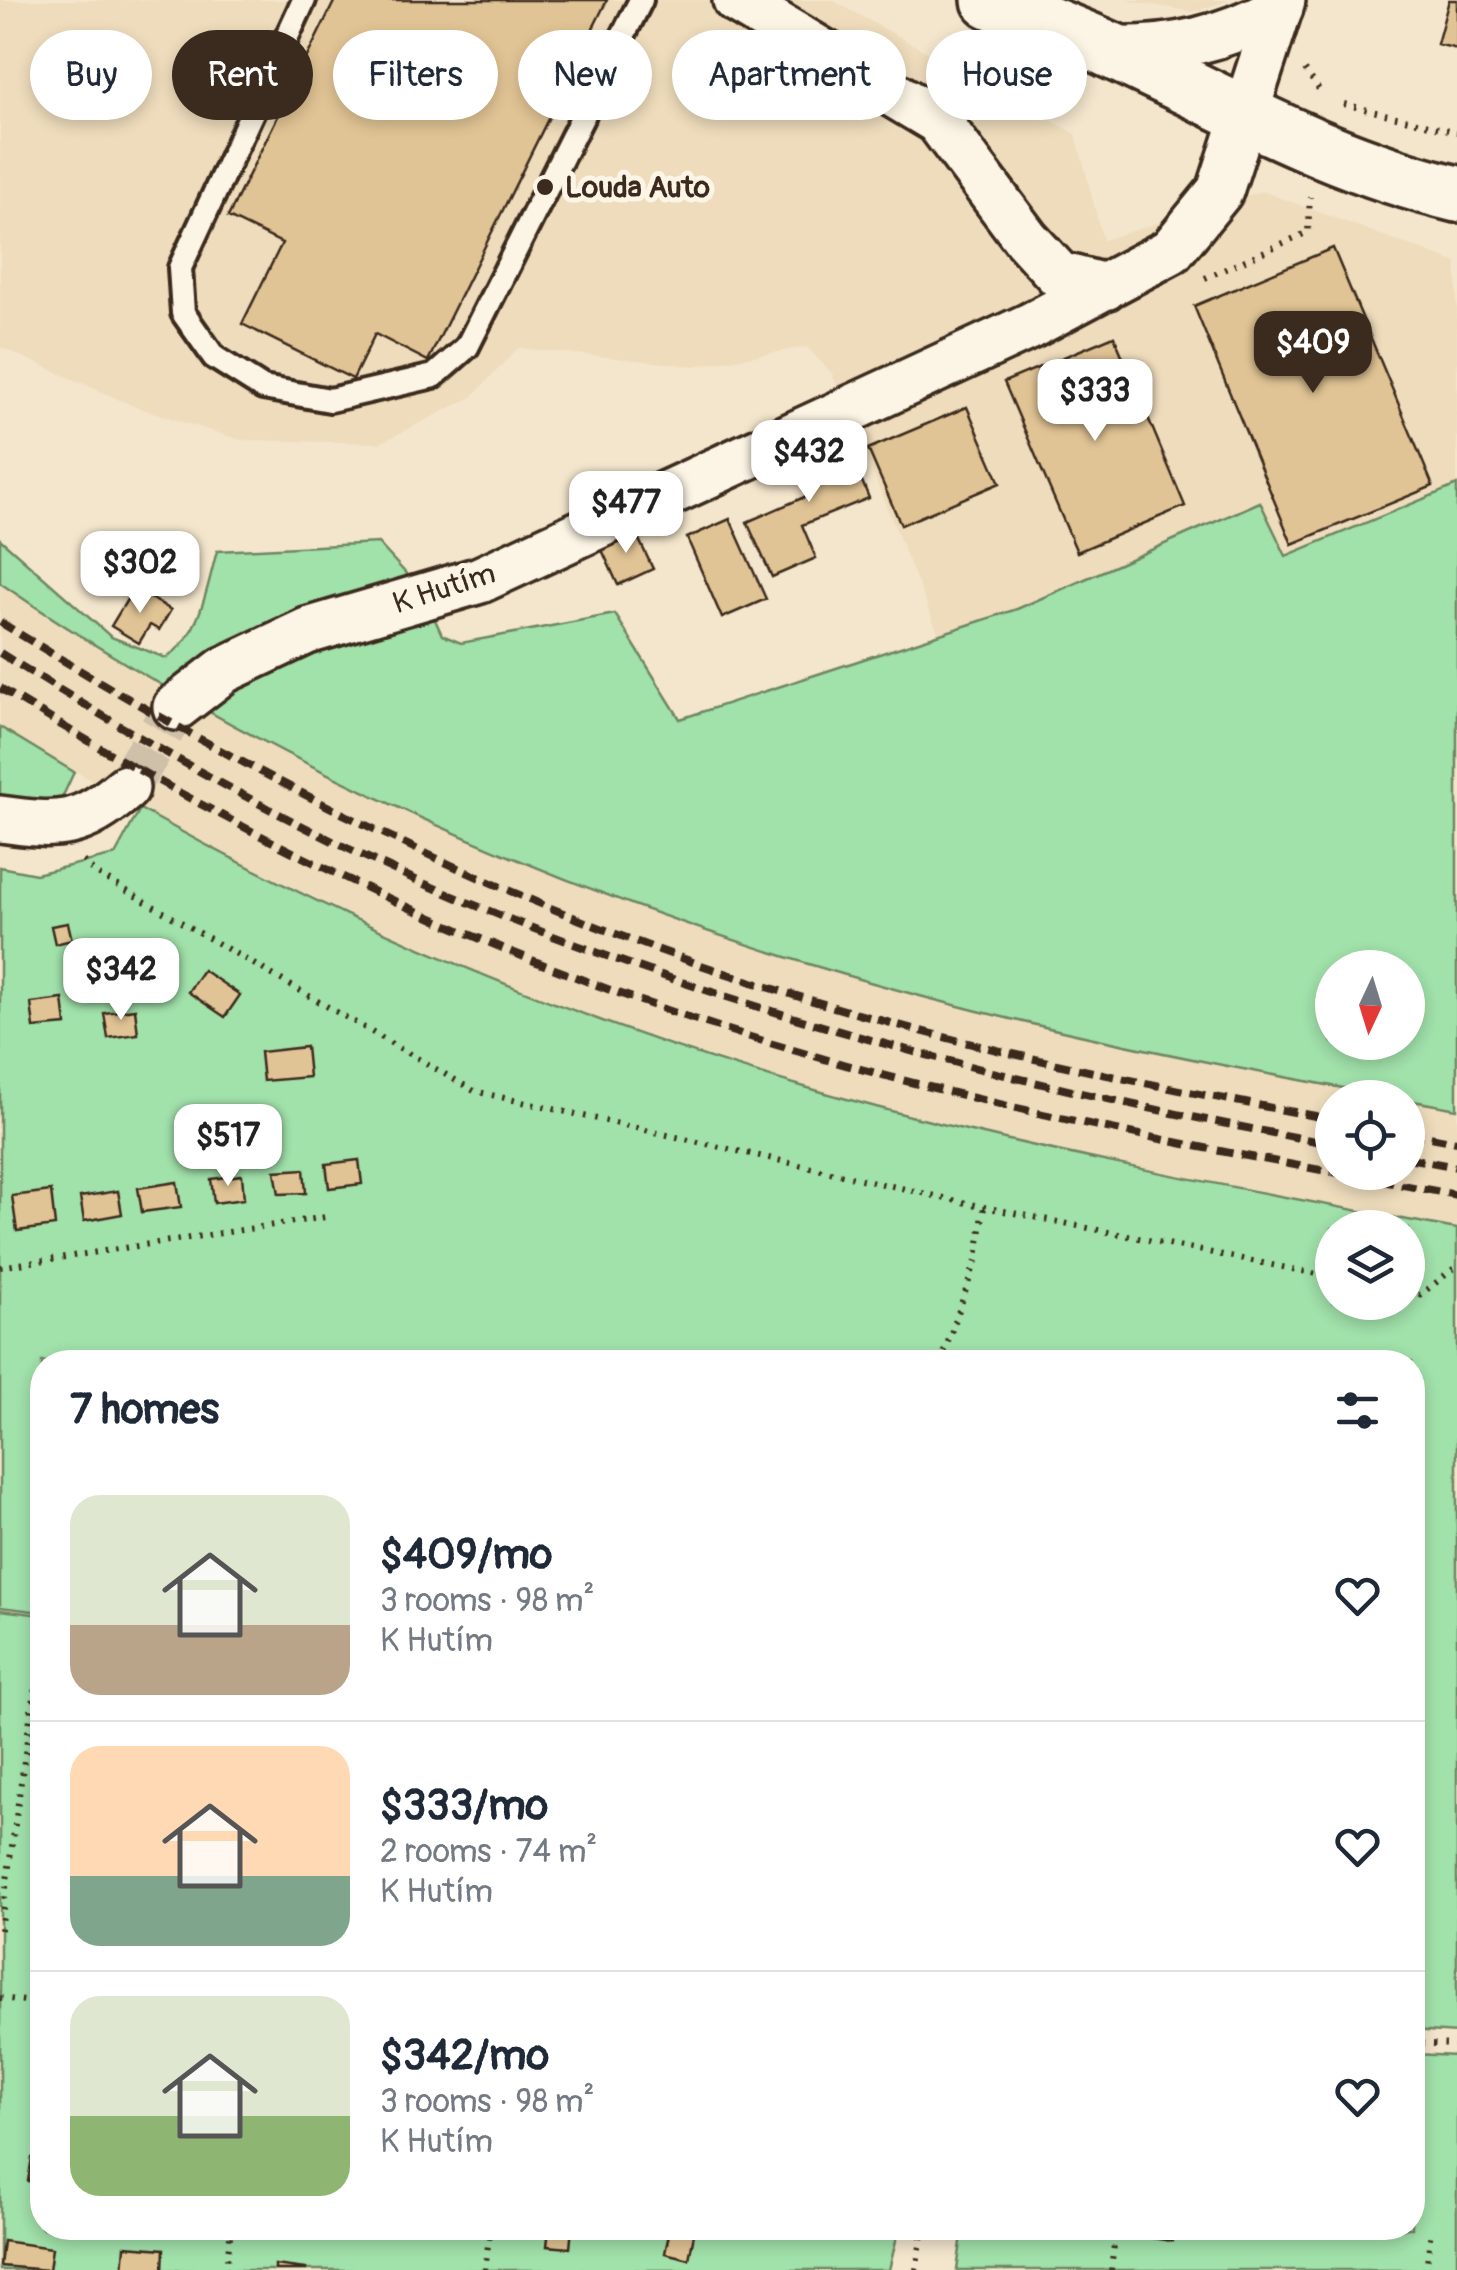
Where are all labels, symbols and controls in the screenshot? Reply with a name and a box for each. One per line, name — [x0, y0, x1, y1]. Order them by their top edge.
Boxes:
chip: Buy — [30, 30, 152, 120]
chip: Rent — [172, 30, 313, 120]
chip: Filters — [333, 30, 498, 120]
chip: New — [518, 30, 652, 120]
chip: Apartment — [672, 30, 906, 120]
chip: House — [926, 30, 1087, 120]
place label: Louda Auto — [565, 169, 710, 206]
marker: Louda Auto — [534, 176, 556, 198]
pin: $409 — [1254, 311, 1372, 396]
text: $409 — [1276, 323, 1350, 363]
pin: $333 — [1036, 359, 1154, 444]
text: $333 — [1060, 371, 1130, 411]
pin: $432 — [750, 420, 868, 505]
text: $432 — [773, 432, 845, 472]
pin: $477 — [567, 471, 685, 556]
text: $477 — [591, 483, 661, 523]
pin: $302 — [81, 531, 199, 616]
text: $302 — [103, 543, 177, 583]
street label: K Hutím — [388, 555, 500, 622]
pin: $342 — [62, 938, 180, 1023]
text: $342 — [85, 950, 157, 990]
north arrow — [1315, 950, 1425, 1060]
map controls — [1315, 950, 1425, 1320]
button: locate — [1315, 1080, 1425, 1190]
pin: $517 — [169, 1104, 287, 1189]
text: $517 — [196, 1116, 260, 1156]
button: layers — [1315, 1210, 1425, 1320]
icon: filters — [1330, 1383, 1385, 1438]
text: 7 homes — [70, 1384, 219, 1436]
text: $409/mo — [380, 1529, 552, 1581]
icon: home — [150, 1535, 270, 1655]
icon: heart — [1330, 1568, 1385, 1623]
text: 3 rooms · 98 m² — [380, 1581, 594, 1621]
text: K Hutím — [380, 1621, 493, 1661]
text: $333/mo — [380, 1780, 548, 1832]
icon: home — [150, 1786, 270, 1906]
icon: heart — [1330, 1819, 1385, 1874]
text: 2 rooms · 74 m² — [380, 1832, 597, 1872]
text: K Hutím — [380, 1872, 493, 1912]
text: $342/mo — [380, 2030, 549, 2082]
icon: home — [150, 2036, 270, 2156]
icon: heart — [1330, 2069, 1385, 2124]
text: 3 rooms · 98 m² — [380, 2082, 594, 2122]
text: K Hutím — [380, 2122, 493, 2162]

